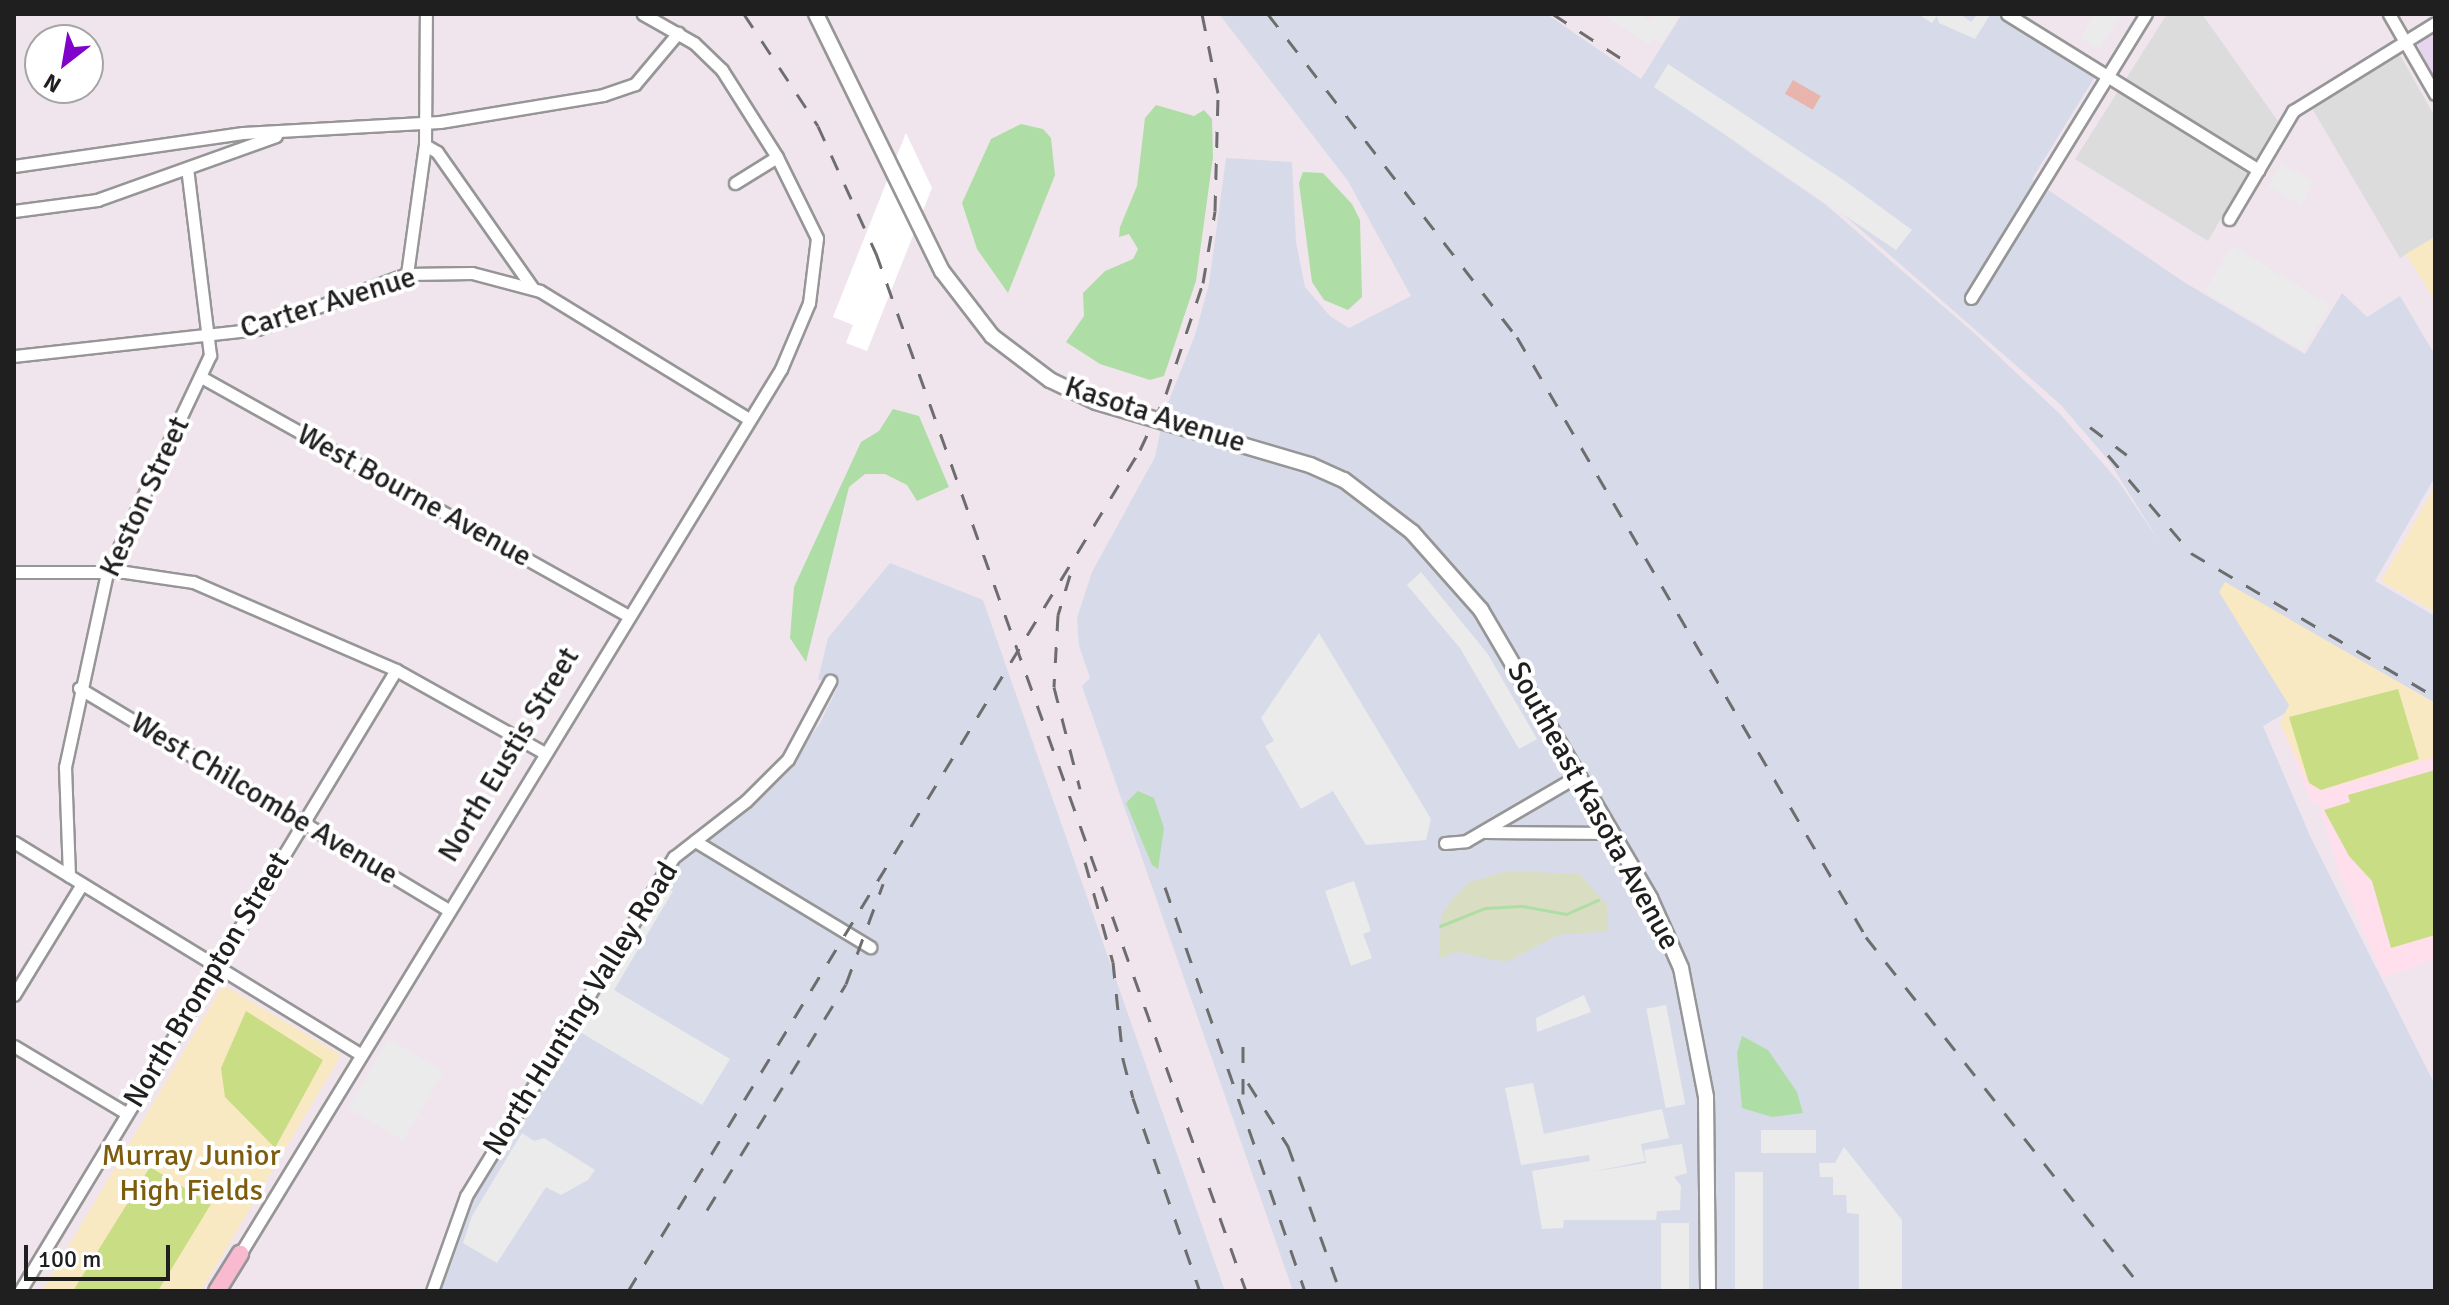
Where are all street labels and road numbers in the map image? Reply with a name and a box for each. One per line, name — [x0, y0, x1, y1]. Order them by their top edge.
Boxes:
street label: Carter Avenue — [236, 259, 420, 347]
street label: Kasota Avenue — [1060, 369, 1250, 461]
street label: Keston Street — [92, 411, 198, 583]
street label: West Bourne Avenue — [290, 417, 538, 575]
street label: North Eustis Street — [431, 641, 587, 869]
street label: Southeast Kasota Avenue — [1499, 656, 1687, 956]
street label: West Chilcombe Avenue — [124, 705, 404, 893]
street label: North Brompton Street — [116, 846, 298, 1114]
street label: North Hunting Valley Road — [476, 856, 686, 1162]

